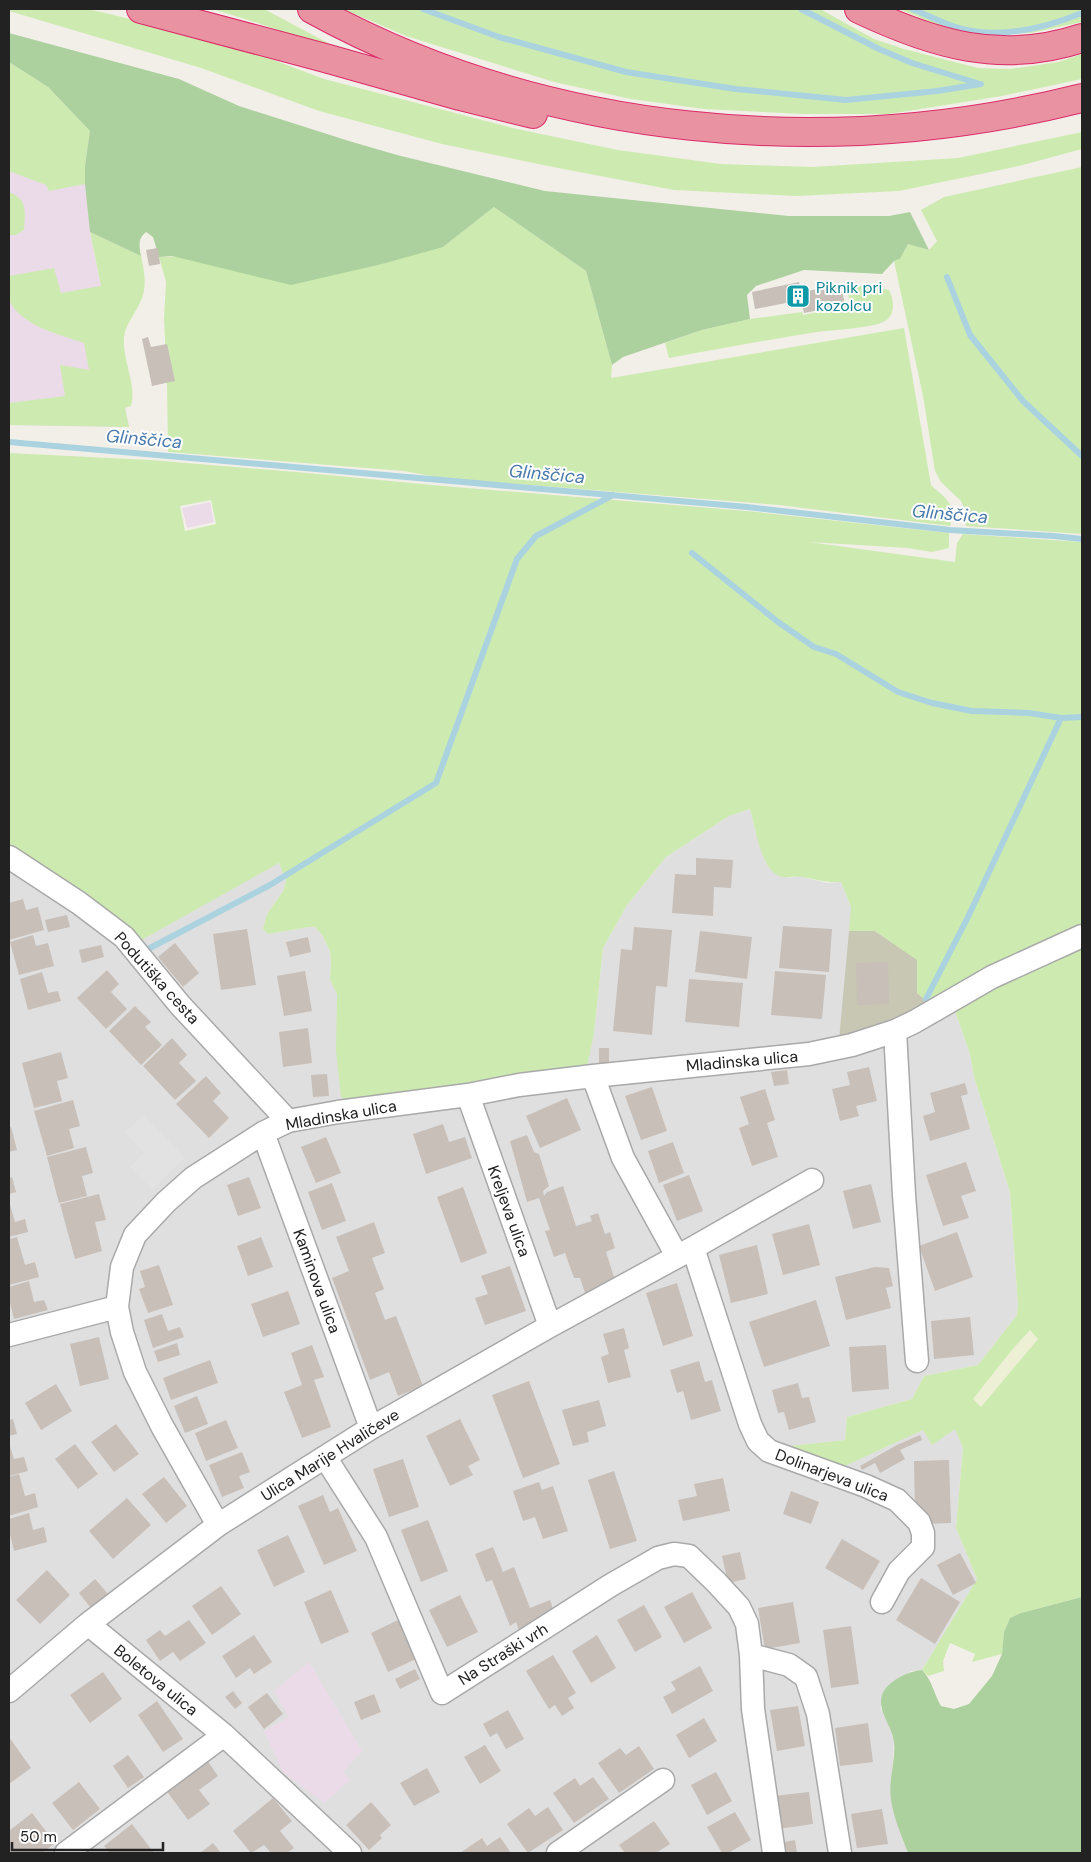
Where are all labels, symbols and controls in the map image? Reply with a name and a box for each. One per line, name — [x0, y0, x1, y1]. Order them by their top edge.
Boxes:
place label: Piknik pri kozolcu — [816, 277, 882, 316]
building icon: Piknik pri kozolcu — [785, 283, 811, 309]
water label: Glinščica — [105, 424, 183, 454]
water label: Glinščica — [508, 459, 586, 489]
water label: Glinščica — [911, 499, 989, 529]
street label: Podutiška cesta — [110, 927, 204, 1029]
street label: Mladinska ulica — [685, 1046, 799, 1076]
street label: Mladinska ulica — [284, 1095, 398, 1135]
street label: Kreljeva ulica — [483, 1162, 535, 1260]
street label: Kaminova ulica — [288, 1226, 346, 1336]
street label: Ulica Marije Hvaličeve — [257, 1404, 403, 1506]
street label: Dolinarjeva ulica — [772, 1444, 892, 1506]
street label: Na Straški vrh — [454, 1618, 552, 1690]
street label: Boletova ulica — [110, 1640, 202, 1720]
scale bar — [12, 1820, 164, 1852]
text: 50 m — [20, 1827, 57, 1847]

